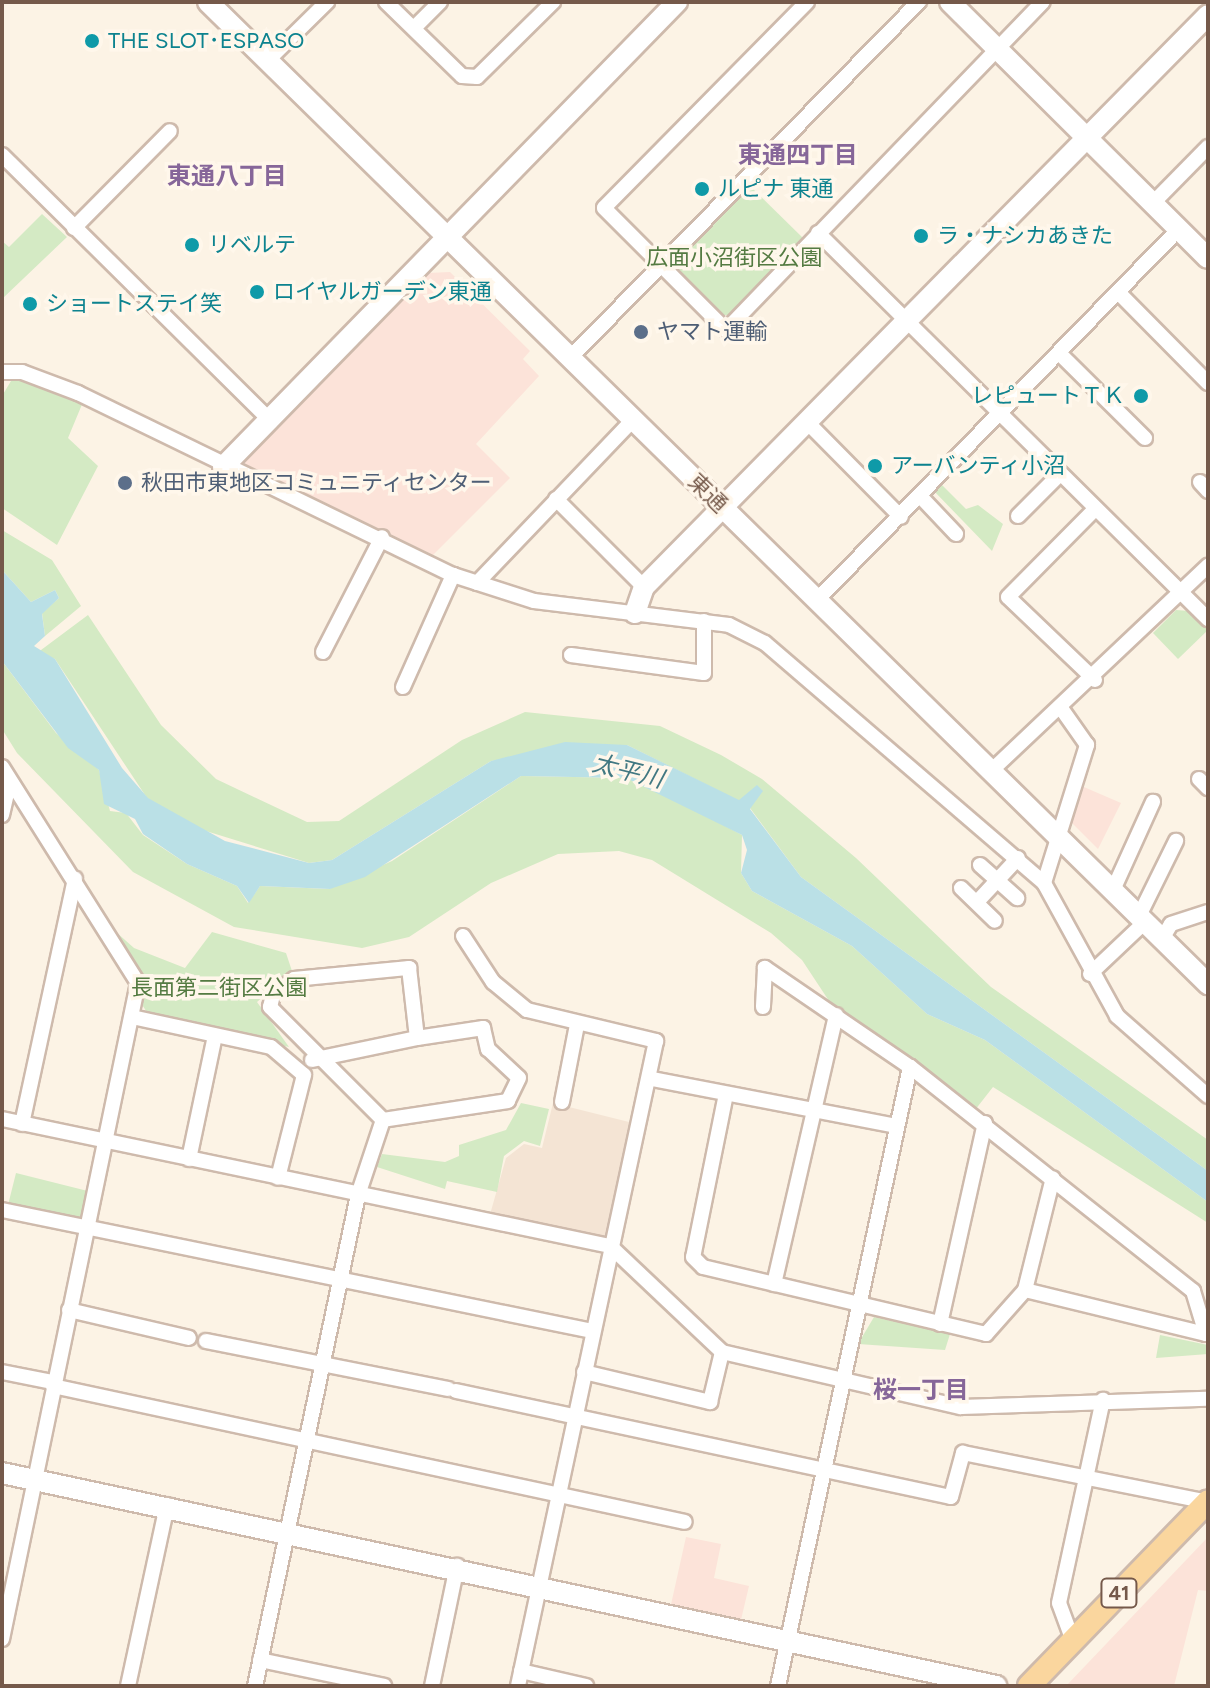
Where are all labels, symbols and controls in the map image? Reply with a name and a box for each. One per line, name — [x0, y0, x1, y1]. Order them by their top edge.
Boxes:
place label: THE SLOT･ESPASO — [108, 28, 304, 54]
marker: THE SLOT･ESPASO — [83, 32, 101, 50]
district label: 東通四丁目 — [738, 141, 858, 169]
district label: 東通八丁目 — [167, 162, 287, 190]
place label: ルピナ 東通 — [718, 176, 833, 202]
marker: ルピナ 東通 — [693, 180, 711, 198]
place label: ラ・ナシカあきた — [937, 223, 1113, 249]
marker: ラ・ナシカあきた — [912, 227, 930, 245]
place label: リベルテ — [208, 232, 296, 258]
marker: リベルテ — [183, 236, 201, 254]
park label: 広面小沼街区公園 — [646, 245, 822, 271]
place label: ロイヤルガーデン東通 — [273, 279, 493, 305]
marker: ロイヤルガーデン東通 — [248, 283, 266, 301]
place label: ショートステイ笑 — [46, 291, 222, 317]
marker: ショートステイ笑 — [21, 295, 39, 313]
place label: ヤマト運輸 — [657, 319, 767, 345]
marker: ヤマト運輸 — [632, 323, 650, 341]
place label: レピュートＴＫ — [971, 383, 1125, 409]
marker: レピュートＴＫ — [1132, 387, 1150, 405]
place label: アーバンティ小沼 — [891, 453, 1066, 479]
marker: アーバンティ小沼 — [866, 457, 884, 475]
street label: 東通 — [683, 468, 733, 518]
place label: 秋田市東地区コミュニティセンター — [141, 470, 493, 496]
marker: 秋田市東地区コミュニティセンター — [116, 474, 134, 492]
water label: 太平川 — [590, 748, 666, 794]
park label: 長面第二街区公園 — [131, 975, 307, 1001]
district label: 桜一丁目 — [873, 1376, 969, 1404]
road number: 41 — [1099, 1577, 1139, 1609]

